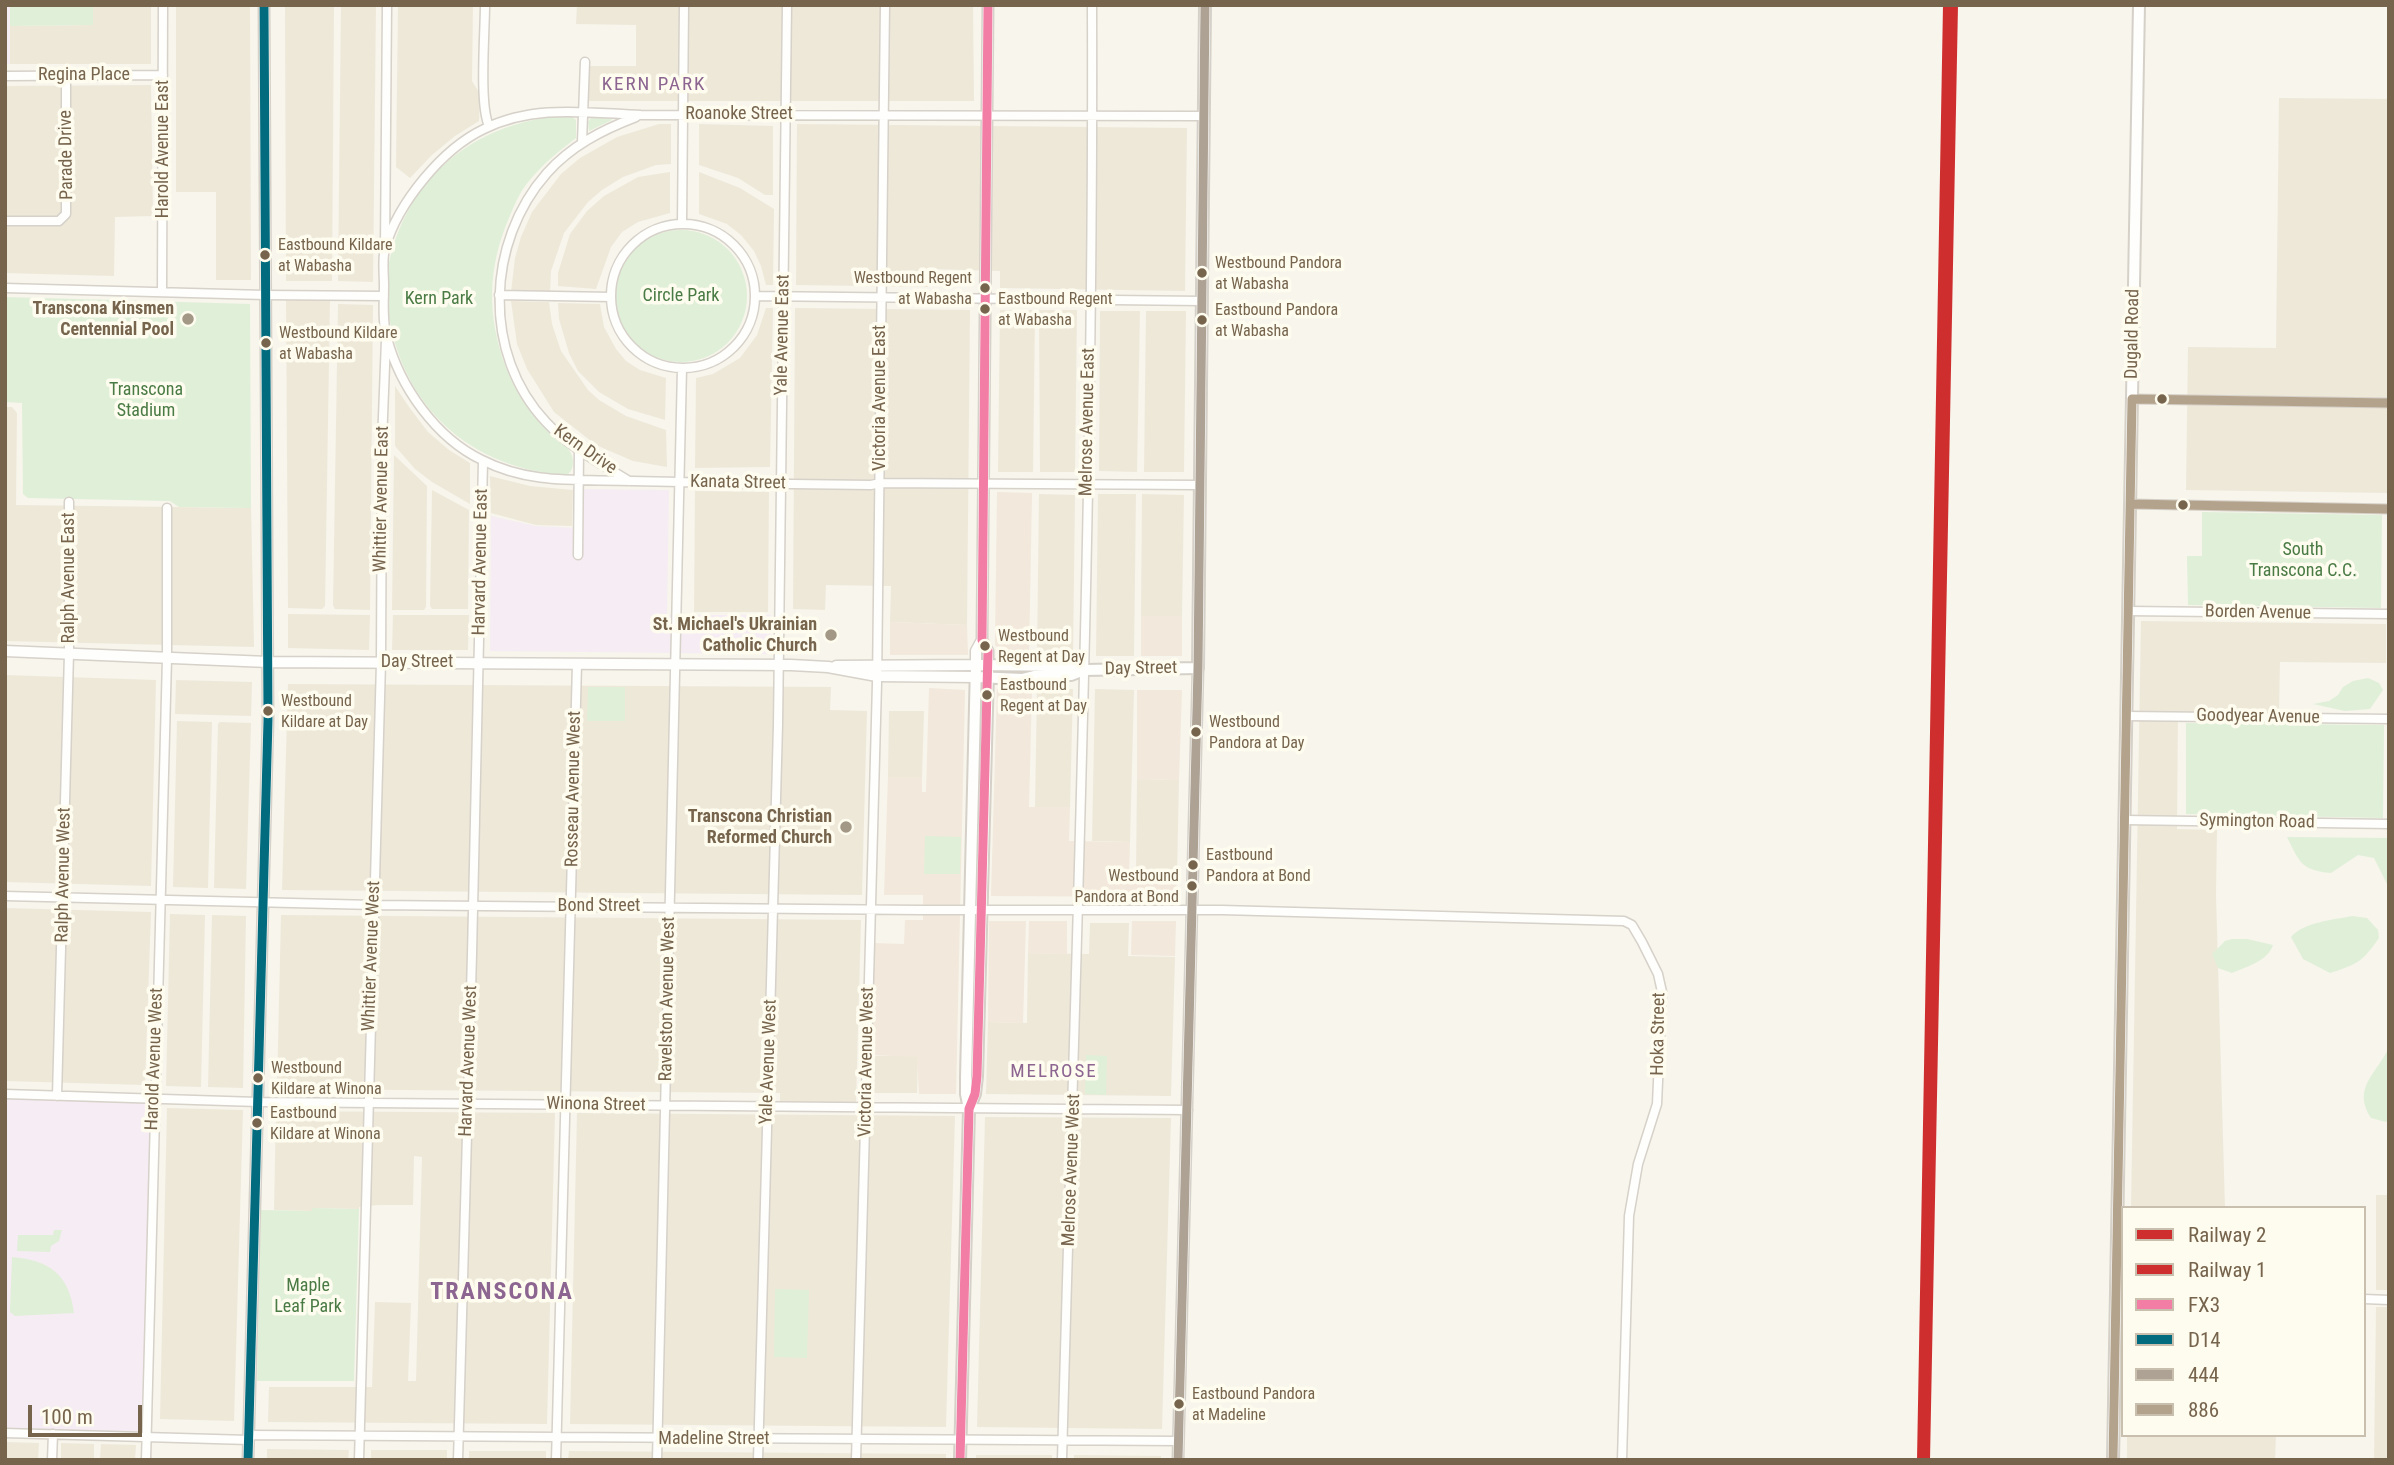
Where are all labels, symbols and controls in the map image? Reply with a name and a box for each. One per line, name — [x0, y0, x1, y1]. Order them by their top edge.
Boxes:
street label: Regina Place — [38, 64, 130, 86]
district label: KERN PARK — [603, 74, 705, 96]
street label: Harold Avenue East — [152, 80, 174, 218]
street label: Roanoke Street — [685, 103, 793, 125]
street label: Parade Drive — [55, 110, 79, 200]
place label: Eastbound Kildare at Wabasha — [278, 236, 393, 274]
marker: Eastbound Kildare at Wabasha — [258, 248, 272, 262]
place label: Westbound Pandora at Wabasha — [1215, 254, 1342, 292]
marker: Westbound Pandora at Wabasha — [1195, 266, 1209, 280]
place label: Westbound Regent at Wabasha — [854, 269, 972, 307]
street label: Yale Avenue East — [771, 274, 795, 396]
marker: Westbound Regent at Wabasha — [978, 281, 992, 295]
park label: Circle Park — [643, 285, 719, 307]
park label: Kern Park — [405, 288, 473, 310]
street label: Dugald Road — [2121, 289, 2145, 379]
place label: Eastbound Regent at Wabasha — [998, 290, 1113, 328]
place label: Transcona Kinsmen Centennial Pool — [33, 298, 174, 340]
place label: Eastbound Pandora at Wabasha — [1215, 301, 1338, 339]
marker: Eastbound Regent at Wabasha — [978, 302, 992, 316]
marker: Transcona Kinsmen Centennial Pool — [180, 311, 196, 327]
marker: Eastbound Pandora at Wabasha — [1195, 313, 1209, 327]
place label: Westbound Kildare at Wabasha — [279, 324, 397, 362]
street label: Victoria Avenue East — [869, 325, 891, 471]
marker: Westbound Kildare at Wabasha — [259, 336, 273, 350]
street label: Melrose Avenue East — [1076, 348, 1100, 496]
park label: Transcona Stadium — [109, 379, 183, 422]
unlabelled marker — [2155, 392, 2169, 406]
street label: Kern Drive — [549, 420, 621, 480]
street label: Whittier Avenue East — [370, 426, 394, 572]
street label: Kanata Street — [690, 471, 786, 495]
street label: Harvard Avenue East — [469, 488, 493, 636]
unlabelled marker — [2176, 498, 2190, 512]
street label: Ralph Avenue East — [58, 512, 80, 644]
park label: South Transcona C.C. — [2249, 539, 2357, 582]
street label: Borden Avenue — [2205, 601, 2311, 625]
place label: St. Michael's Ukrainian Catholic Church — [653, 614, 817, 656]
marker: St. Michael's Ukrainian Catholic Church — [823, 627, 839, 643]
place label: Westbound Regent at Day — [998, 627, 1085, 665]
marker: Westbound Regent at Day — [978, 639, 992, 653]
street label: Day Street — [381, 651, 453, 673]
street label: Day Street — [1105, 658, 1177, 680]
place label: Eastbound Regent at Day — [1000, 676, 1087, 714]
marker: Eastbound Regent at Day — [980, 688, 994, 702]
place label: Westbound Kildare at Day — [281, 692, 368, 730]
marker: Westbound Kildare at Day — [261, 704, 275, 718]
street label: Goodyear Avenue — [2196, 705, 2320, 729]
street label: Rosseau Avenue West — [562, 711, 586, 867]
place label: Westbound Pandora at Day — [1209, 713, 1304, 751]
marker: Westbound Pandora at Day — [1189, 725, 1203, 739]
place label: Transcona Christian Reformed Church — [688, 806, 832, 848]
street label: Ralph Avenue West — [52, 807, 76, 943]
street label: Symington Road — [2199, 810, 2315, 834]
marker: Transcona Christian Reformed Church — [838, 819, 854, 835]
place label: Eastbound Pandora at Bond — [1206, 846, 1311, 884]
marker: Eastbound Pandora at Bond — [1186, 858, 1200, 872]
place label: Westbound Pandora at Bond — [1074, 867, 1179, 905]
marker: Westbound Pandora at Bond — [1185, 879, 1199, 893]
street label: Whittier Avenue West — [359, 880, 385, 1032]
street label: Bond Street — [558, 895, 640, 917]
street label: Ravelston Avenue West — [656, 916, 680, 1082]
street label: Harvard Avenue West — [456, 985, 482, 1137]
street label: Harold Avenue West — [142, 987, 168, 1131]
street label: Victoria Avenue West — [855, 987, 879, 1137]
street label: Hoka Street — [1647, 992, 1671, 1076]
street label: Yale Avenue West — [756, 999, 782, 1125]
place label: Westbound Kildare at Winona — [271, 1059, 382, 1097]
district label: MELROSE — [1011, 1061, 1097, 1083]
marker: Westbound Kildare at Winona — [251, 1071, 265, 1085]
street label: Winona Street — [546, 1093, 646, 1117]
street label: Melrose Avenue West — [1059, 1093, 1085, 1247]
place label: Eastbound Kildare at Winona — [270, 1104, 381, 1142]
marker: Eastbound Kildare at Winona — [250, 1116, 264, 1130]
legend — [2121, 1206, 2366, 1437]
text: Railway 2 — [2188, 1223, 2266, 1247]
text: Railway 1 — [2188, 1258, 2266, 1282]
park label: Maple Leaf Park — [274, 1275, 342, 1318]
district label: TRANSCONA — [431, 1279, 573, 1307]
text: FX3 — [2188, 1293, 2220, 1317]
text: D14 — [2188, 1328, 2221, 1352]
text: 444 — [2188, 1363, 2219, 1387]
place label: Eastbound Pandora at Madeline — [1192, 1385, 1315, 1423]
scale bar — [32, 1392, 145, 1436]
marker: Eastbound Pandora at Madeline — [1172, 1397, 1186, 1411]
text: 886 — [2188, 1398, 2219, 1422]
text: 100 m — [41, 1405, 93, 1429]
street label: Madeline Street — [658, 1428, 770, 1450]

